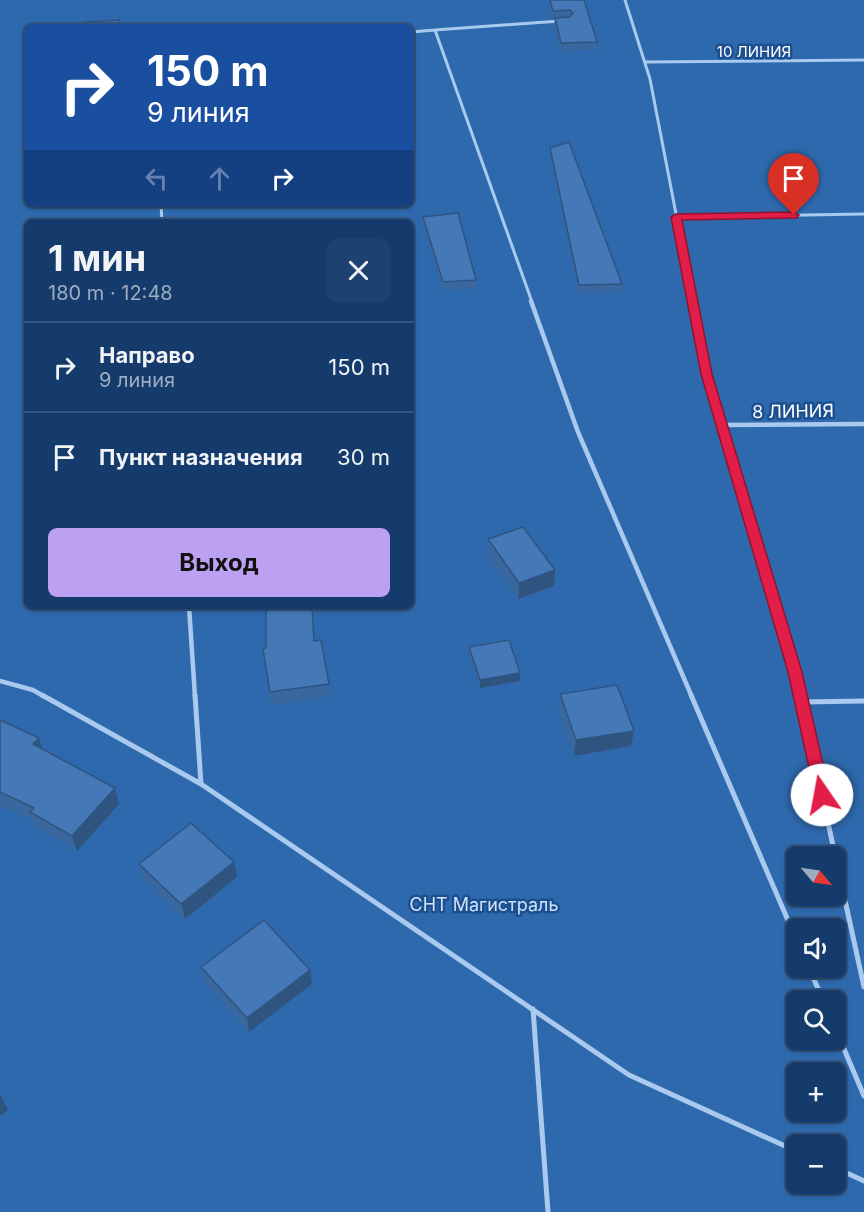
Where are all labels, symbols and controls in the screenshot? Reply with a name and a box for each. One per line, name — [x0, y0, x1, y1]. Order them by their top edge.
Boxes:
street label: 10 ЛИНИЯ — [717, 42, 791, 61]
text: 150 m — [147, 45, 269, 96]
icon: right — [48, 48, 126, 126]
text: 9 линия — [147, 96, 250, 129]
pin — [768, 153, 819, 215]
icon: left — [140, 162, 173, 195]
icon: ahead — [203, 162, 236, 195]
icon: right — [266, 162, 299, 195]
icon: arrive — [777, 162, 810, 195]
text: 1 мин — [48, 236, 146, 280]
button: close — [327, 239, 390, 302]
text: 180 m · 12:48 — [48, 281, 173, 305]
text: Направо — [99, 342, 195, 368]
icon: right — [48, 351, 81, 384]
text: 150 m — [328, 354, 390, 380]
text: 9 линия — [99, 368, 175, 392]
street label: 8 ЛИНИЯ — [752, 400, 834, 422]
icon: arrive — [48, 441, 81, 474]
text: Пункт назначения — [99, 444, 303, 470]
text: 30 m — [337, 444, 390, 470]
button: Выход — [48, 528, 390, 597]
position arrow — [790, 763, 854, 827]
north arrow — [786, 846, 846, 906]
map controls — [786, 846, 846, 1194]
park label: СНТ Магистраль — [409, 894, 559, 915]
button: sound — [786, 918, 846, 978]
button: search — [786, 990, 846, 1050]
button: + — [786, 1062, 846, 1122]
button: − — [786, 1134, 846, 1194]

